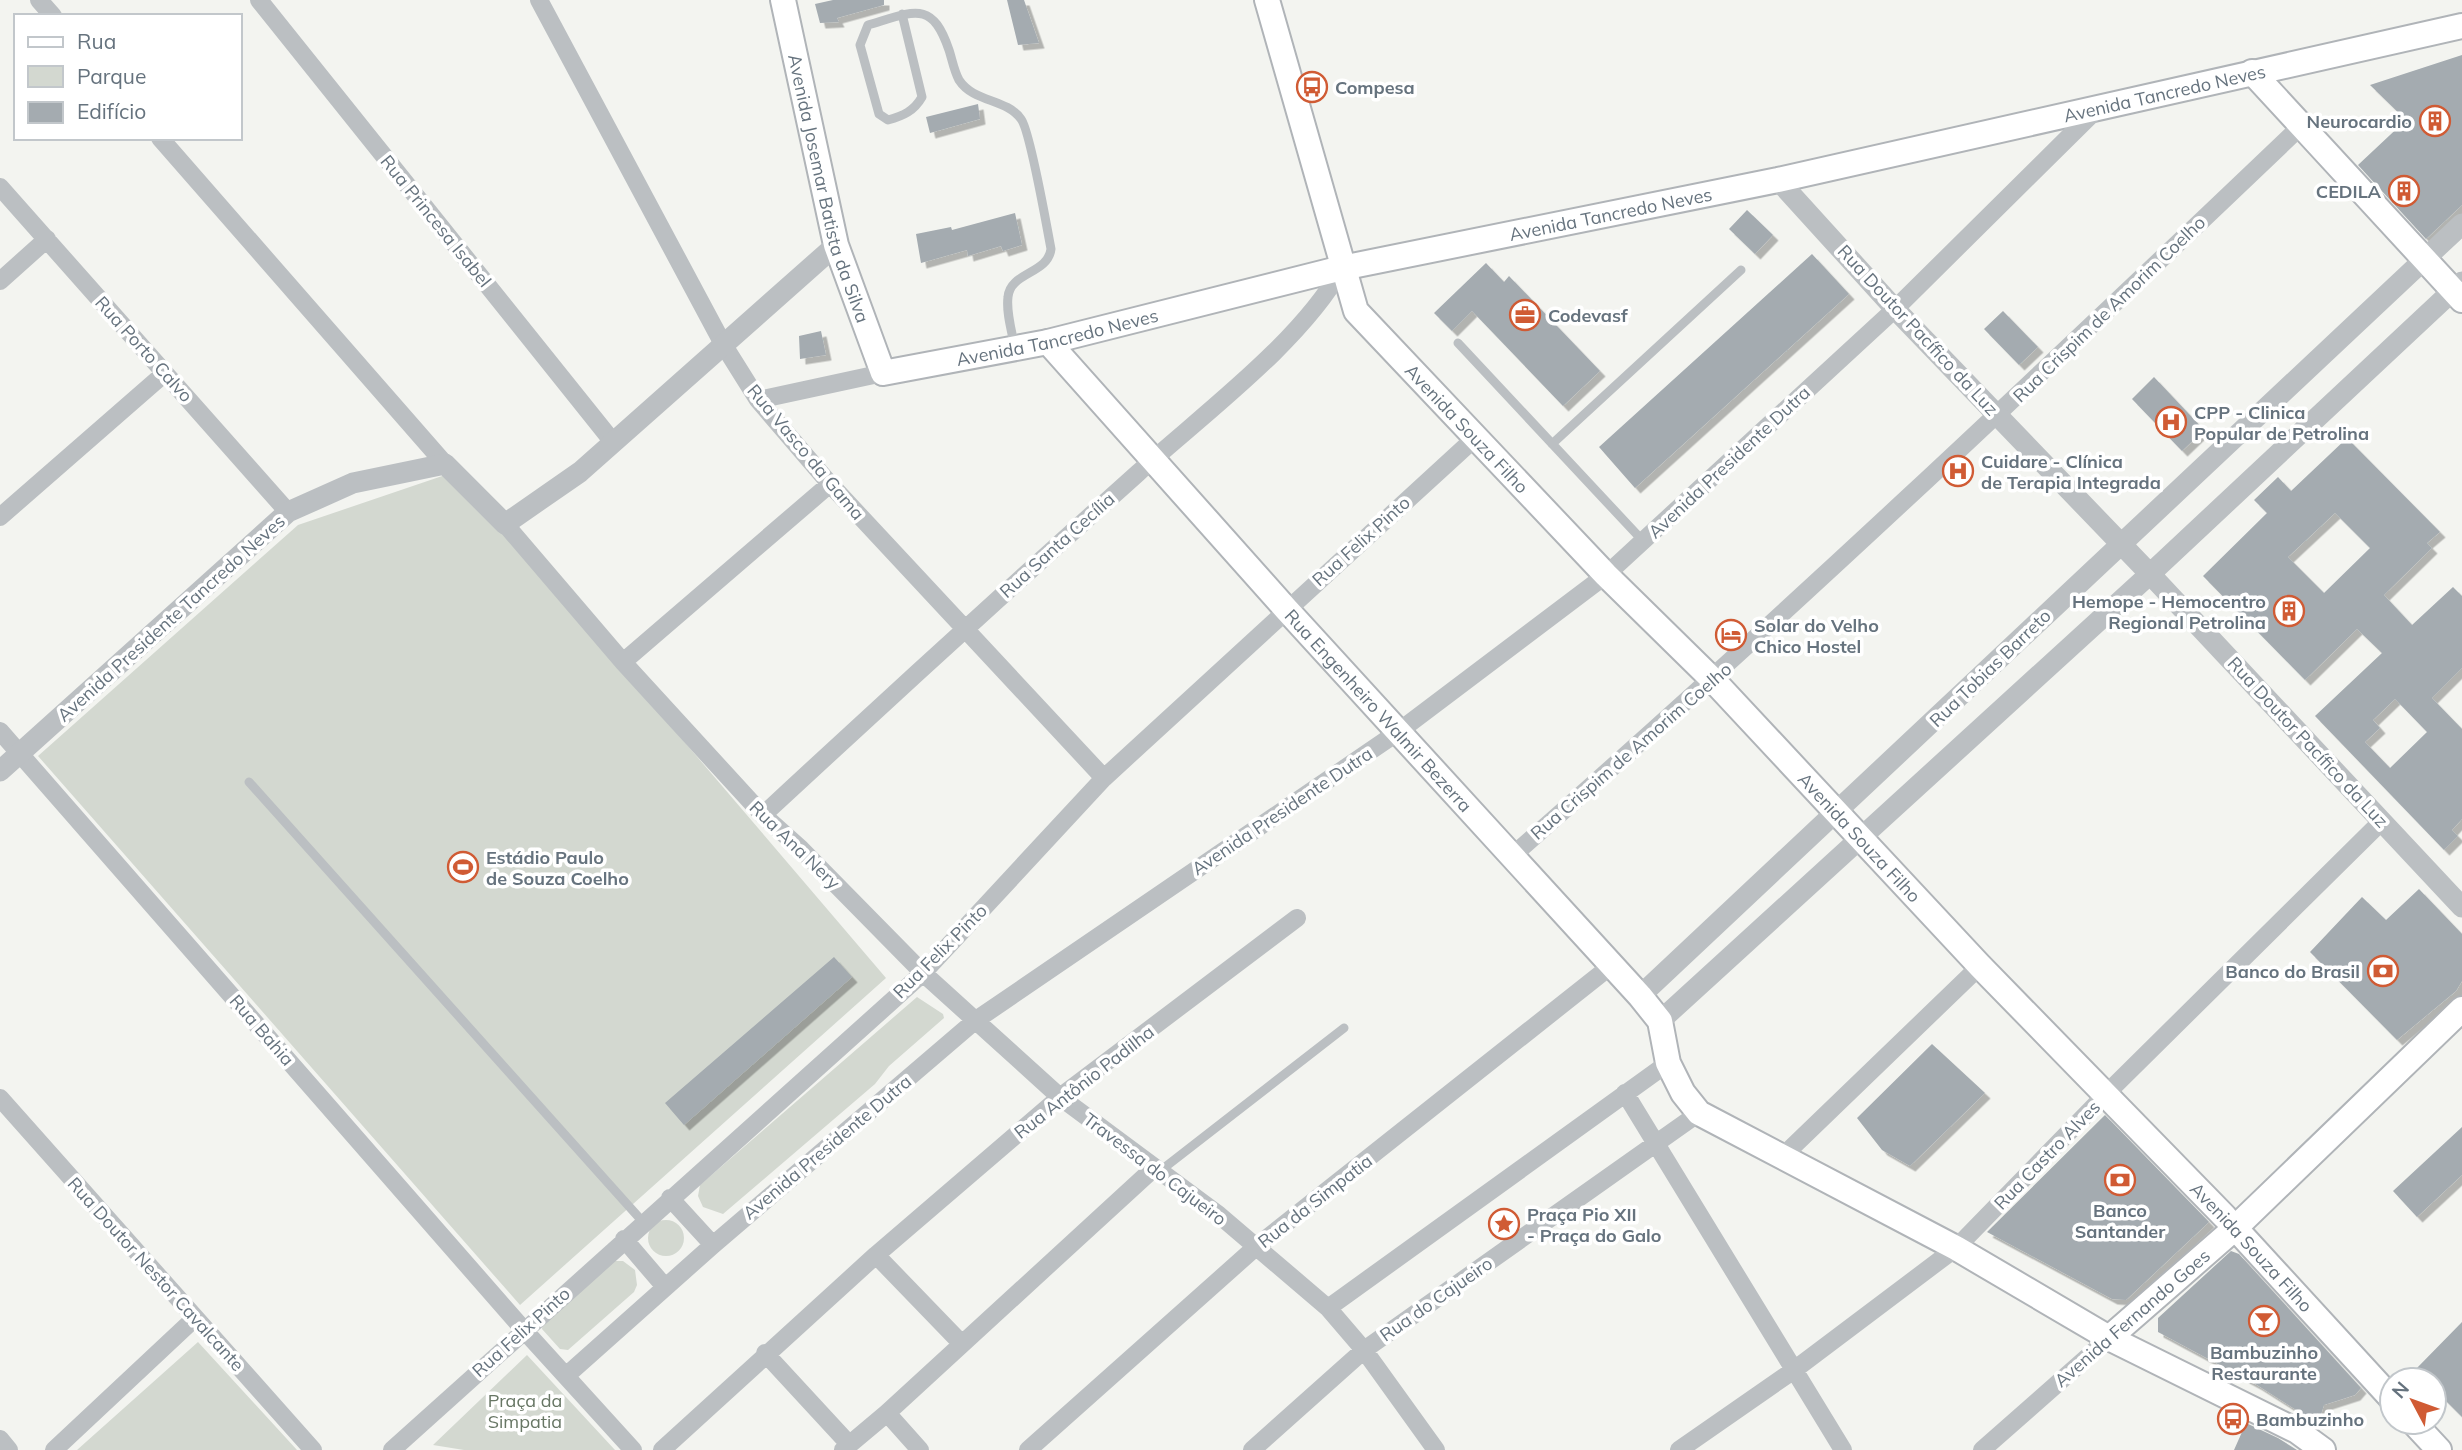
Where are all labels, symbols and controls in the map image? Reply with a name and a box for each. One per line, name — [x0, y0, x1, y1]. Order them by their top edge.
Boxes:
legend — [14, 14, 242, 140]
text: Rua — [77, 28, 116, 54]
street label: Avenida Josemar Batista da Silva — [784, 52, 875, 326]
street label: Avenida Tancredo Neves — [2061, 59, 2268, 127]
text: Parque — [77, 63, 146, 89]
bus stop icon: Compesa — [1295, 70, 1329, 104]
place label: Compesa — [1335, 76, 1415, 99]
text: Edifício — [77, 98, 146, 124]
building icon: Neurocardio — [2418, 104, 2452, 138]
place label: Neurocardio — [2307, 110, 2412, 133]
street label: Rua Princesa Isabel — [376, 150, 496, 292]
building icon: CEDILA — [2387, 174, 2421, 208]
place label: CEDILA — [2316, 180, 2381, 203]
street label: Avenida Tancredo Neves — [1507, 182, 1714, 245]
street label: Rua Crispim de Amorim Coelho — [2008, 211, 2210, 407]
street label: Rua Doutor Pacífico da Luz — [1833, 240, 2003, 420]
street label: Rua Porto Calvo — [90, 291, 198, 407]
office icon: Codevasf — [1508, 298, 1542, 332]
street label: Avenida Tancredo Neves — [954, 303, 1161, 370]
place label: Codevasf — [1548, 304, 1628, 327]
street label: Avenida Souza Filho — [1400, 359, 1534, 498]
street label: Rua Vasco da Gama — [742, 379, 870, 525]
street label: Avenida Presidente Dutra — [1643, 381, 1815, 543]
place label: CPP - Clinica Popular de Petrolina — [2194, 401, 2369, 445]
hospital icon: CPP - Clinica Popular de Petrolina — [2154, 405, 2188, 439]
place label: Cuidare - Clínica de Terapia Integrada — [1981, 450, 2161, 494]
hospital icon: Cuidare - Clínica de Terapia Integrada — [1941, 454, 1975, 488]
street label: Rua Santa Cecília — [995, 487, 1119, 603]
street label: Rua Felix Pinto — [1307, 491, 1415, 591]
street label: Avenida Presidente Tancredo Neves — [52, 509, 290, 727]
place label: Hemope - Hemocentro Regional Petrolina — [2072, 590, 2266, 634]
building icon: Hemope - Hemocentro Regional Petrolina — [2272, 594, 2306, 628]
street label: Rua Engenheiro Walmir Bezerra — [1280, 604, 1477, 817]
street label: Rua Tobias Barreto — [1925, 604, 2055, 732]
place label: Solar do Velho Chico Hostel — [1754, 614, 1879, 658]
hotel icon: Solar do Velho Chico Hostel — [1714, 618, 1748, 652]
street label: Rua Doutor Pacífico da Luz — [2223, 652, 2393, 832]
street label: Rua Crispim de Amorim Coelho — [1526, 657, 1736, 845]
street label: Avenida Presidente Dutra — [1187, 742, 1377, 880]
street label: Avenida Souza Filho — [1794, 767, 1926, 907]
street label: Rua Ana Nery — [745, 796, 846, 894]
place label: Estádio Paulo de Souza Coelho — [486, 846, 629, 890]
sports icon: Estádio Paulo de Souza Coelho — [446, 850, 480, 884]
street label: Rua Felix Pinto — [888, 899, 992, 1003]
bank icon: Banco do Brasil — [2366, 954, 2400, 988]
place label: Banco do Brasil — [2225, 960, 2360, 983]
street label: Rua Bahia — [225, 990, 299, 1070]
street label: Rua Antônio Padilha — [1009, 1020, 1159, 1144]
street label: Avenida Presidente Dutra — [738, 1070, 916, 1224]
street label: Rua Castro Alves — [1989, 1095, 2105, 1215]
street label: Travessa do Cajueiro — [1079, 1108, 1231, 1230]
street label: Rua da Simpatia — [1253, 1149, 1377, 1253]
bank icon: Banco Santander — [2103, 1163, 2137, 1197]
street label: Rua Doutor Nestor Cavalcante — [63, 1172, 249, 1376]
street label: Avenida Souza Filho — [2186, 1177, 2318, 1317]
place label: Banco Santander — [2075, 1199, 2166, 1243]
place label: Praça Pio XII - Praça do Galo — [1527, 1203, 1661, 1247]
place icon: Praça Pio XII - Praça do Galo — [1487, 1207, 1521, 1241]
street label: Avenida Fernando Goes — [2049, 1244, 2215, 1392]
street label: Rua do Cajueiro — [1375, 1252, 1497, 1346]
street label: Rua Felix Pinto — [467, 1282, 575, 1382]
bar icon: Bambuzinho Restaurante — [2247, 1304, 2281, 1338]
place label: Bambuzinho Restaurante — [2210, 1341, 2318, 1385]
north arrow — [2378, 1366, 2448, 1436]
text: N — [2386, 1377, 2414, 1403]
park label: Praça da Simpatia — [488, 1389, 562, 1433]
bus stop icon: Bambuzinho — [2216, 1402, 2250, 1436]
place label: Bambuzinho — [2256, 1408, 2364, 1431]

